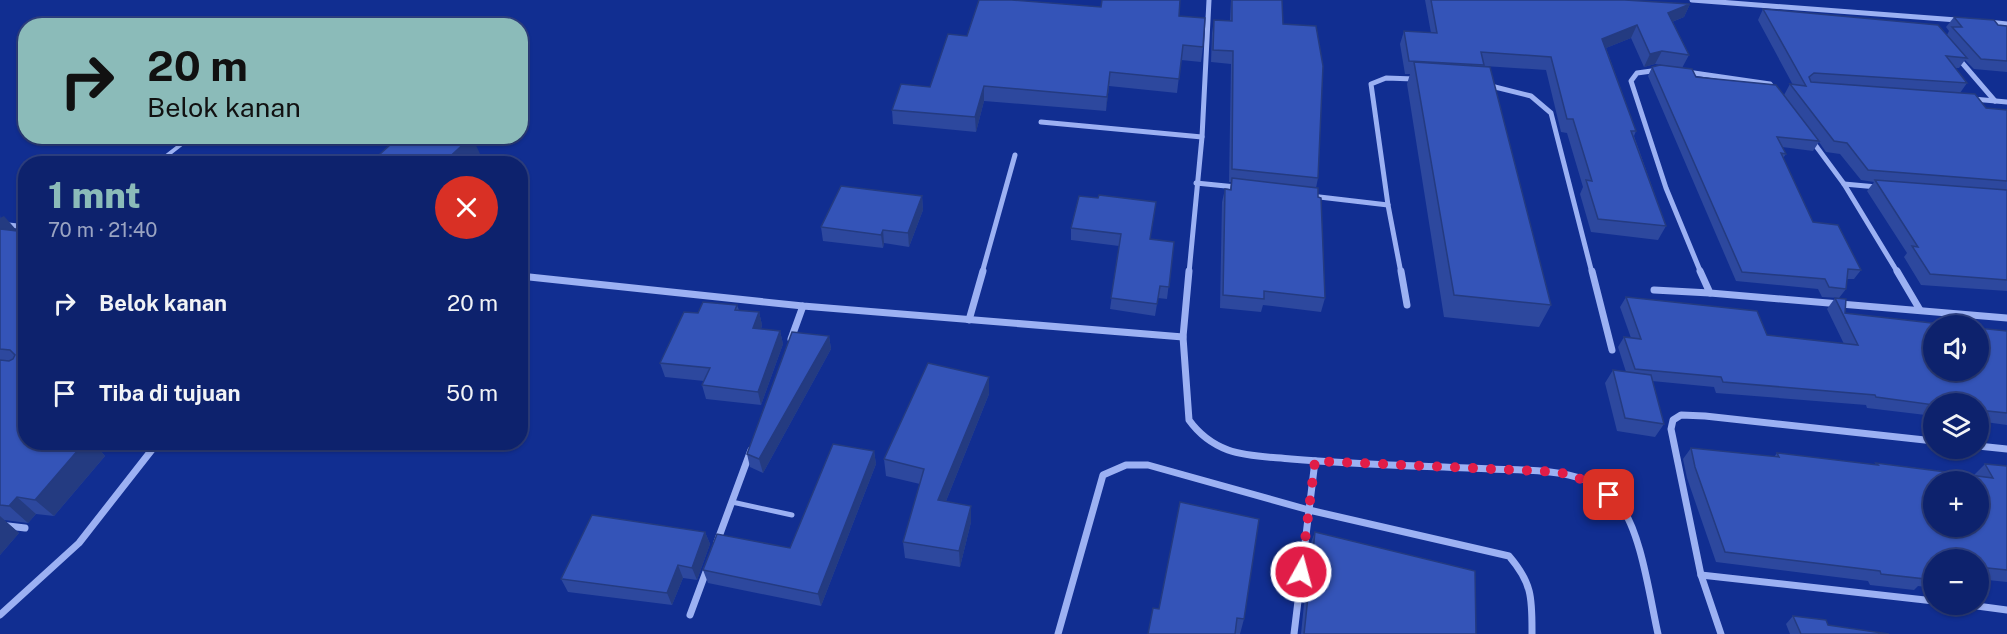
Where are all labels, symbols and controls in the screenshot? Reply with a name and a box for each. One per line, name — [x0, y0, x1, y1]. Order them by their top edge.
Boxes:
text: 20 m — [147, 41, 248, 90]
icon: right — [48, 42, 126, 120]
text: Belok kanan — [147, 91, 301, 123]
text: 1 mnt — [48, 174, 141, 216]
button: close — [435, 176, 498, 239]
text: 70 m · 21:40 — [48, 218, 157, 242]
icon: right — [48, 287, 81, 320]
text: Belok kanan — [99, 290, 227, 316]
text: 20 m — [447, 290, 498, 316]
map controls — [1923, 315, 1989, 615]
button: sound — [1923, 315, 1989, 381]
icon: arrive — [48, 377, 81, 410]
text: Tiba di tujuan — [99, 380, 240, 406]
text: 50 m — [446, 380, 498, 406]
button: layers — [1923, 393, 1989, 459]
pin — [1583, 469, 1634, 520]
button: + — [1923, 471, 1989, 537]
icon: arrive — [1592, 478, 1625, 511]
position arrow — [1269, 540, 1333, 604]
button: − — [1923, 549, 1989, 615]

